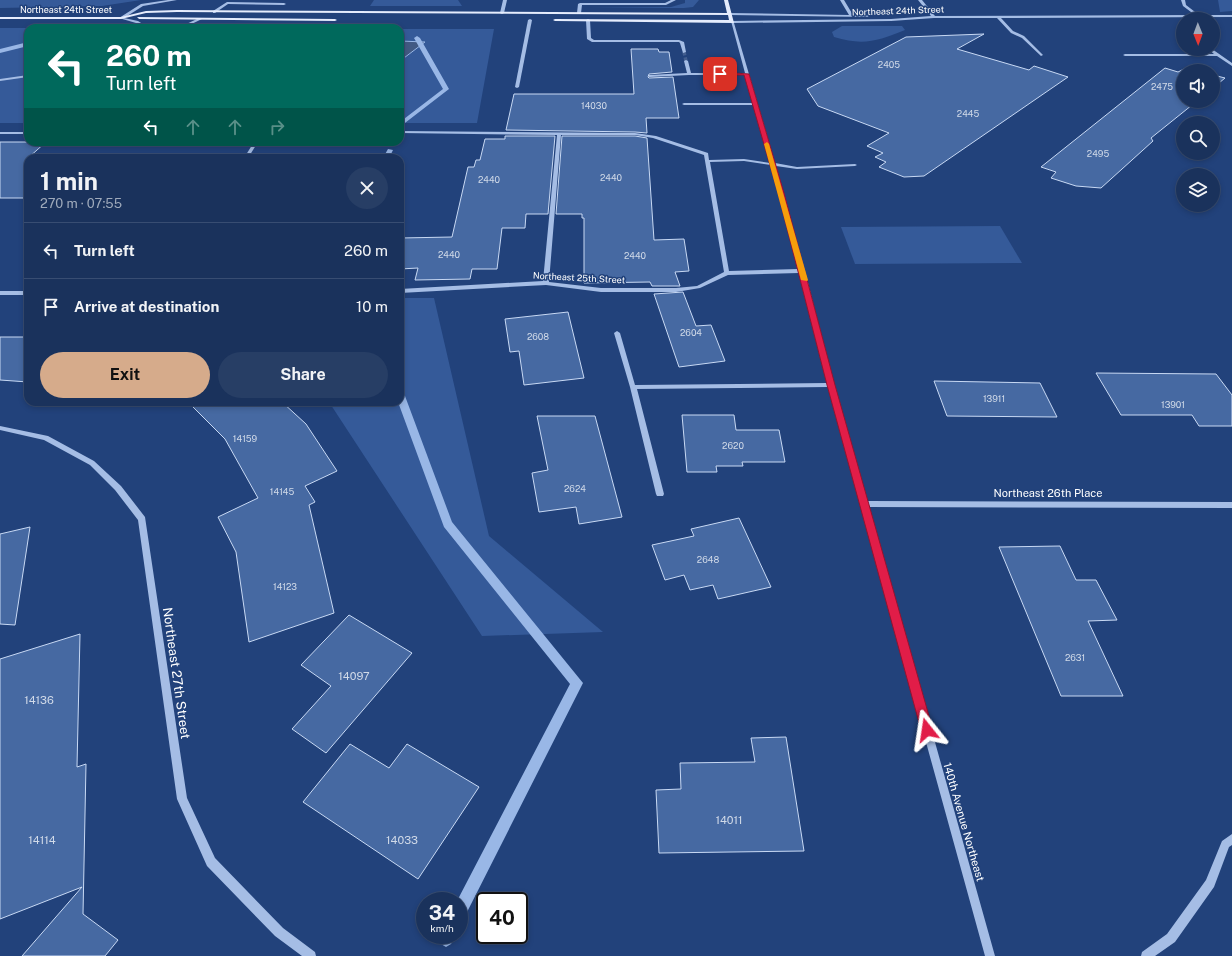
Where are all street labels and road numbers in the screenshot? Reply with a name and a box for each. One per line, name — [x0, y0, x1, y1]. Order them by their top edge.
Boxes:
street label: Northeast 24th Street — [852, 3, 945, 18]
street label: Northeast 24th Street — [20, 4, 113, 15]
street label: Northeast 25th Street — [533, 270, 626, 285]
street label: Northeast 26th Place — [993, 487, 1103, 499]
street label: Northeast 27th Street — [160, 606, 193, 740]
street label: 140th Avenue Northeast — [941, 761, 987, 883]

